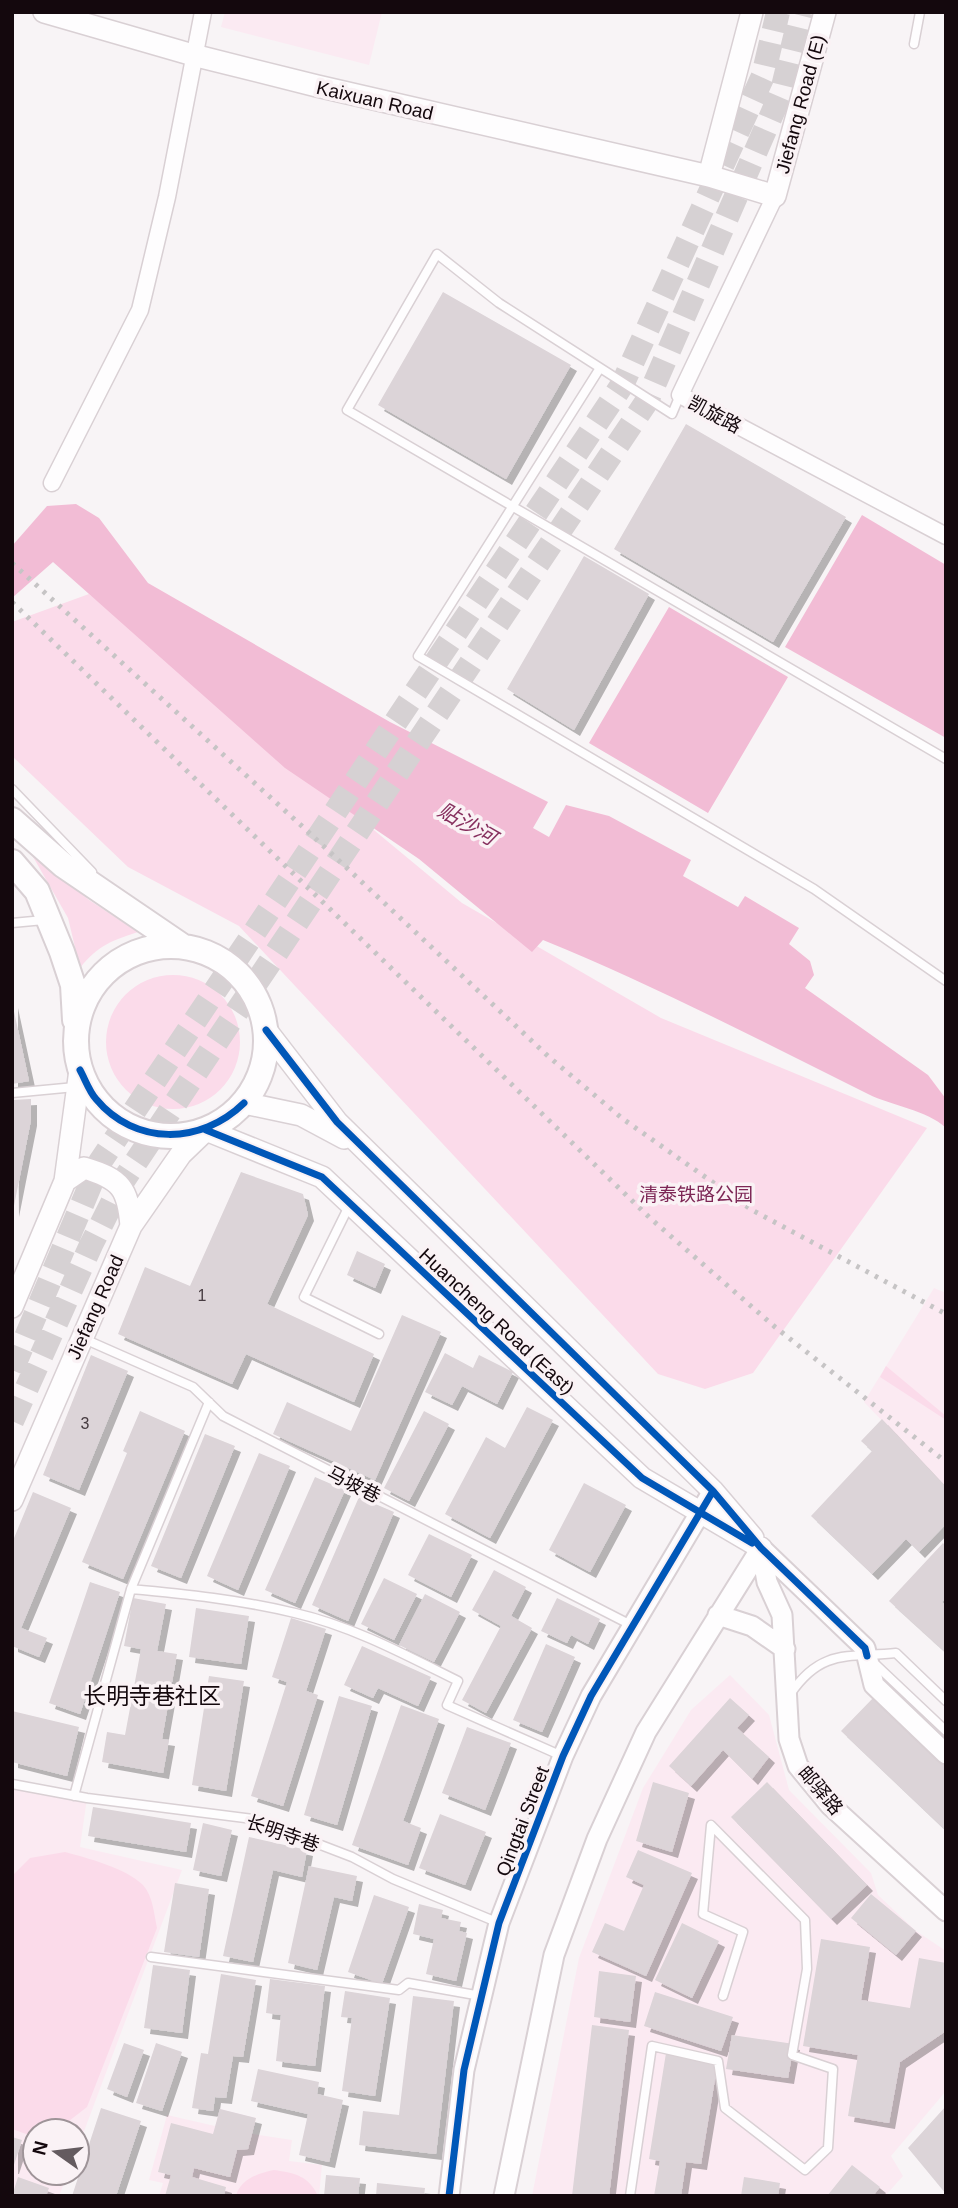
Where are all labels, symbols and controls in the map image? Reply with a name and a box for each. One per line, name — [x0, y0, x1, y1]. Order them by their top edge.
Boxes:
street label: Jiefang Road (E) — [772, 33, 829, 176]
street label: Kaixuan Road — [314, 77, 435, 124]
street label: 凯旋路 — [685, 392, 745, 437]
water label: 贴沙河 — [434, 798, 504, 851]
park label: 清泰铁路公园 — [639, 1184, 753, 1205]
street label: Huancheng Road (East) — [415, 1244, 578, 1399]
street label: Jiefang Road — [63, 1252, 128, 1363]
house number: 1 — [198, 1287, 207, 1304]
house number: 3 — [81, 1415, 90, 1432]
street label: 马坡巷 — [324, 1462, 384, 1507]
district label: 长明寺巷社区 — [83, 1683, 221, 1709]
street label: 邮驿路 — [794, 1762, 847, 1819]
street label: Qingtai Street — [492, 1763, 553, 1879]
street label: 长明寺巷 — [243, 1811, 322, 1856]
north arrow — [21, 2117, 91, 2187]
text: N — [28, 2139, 52, 2157]

